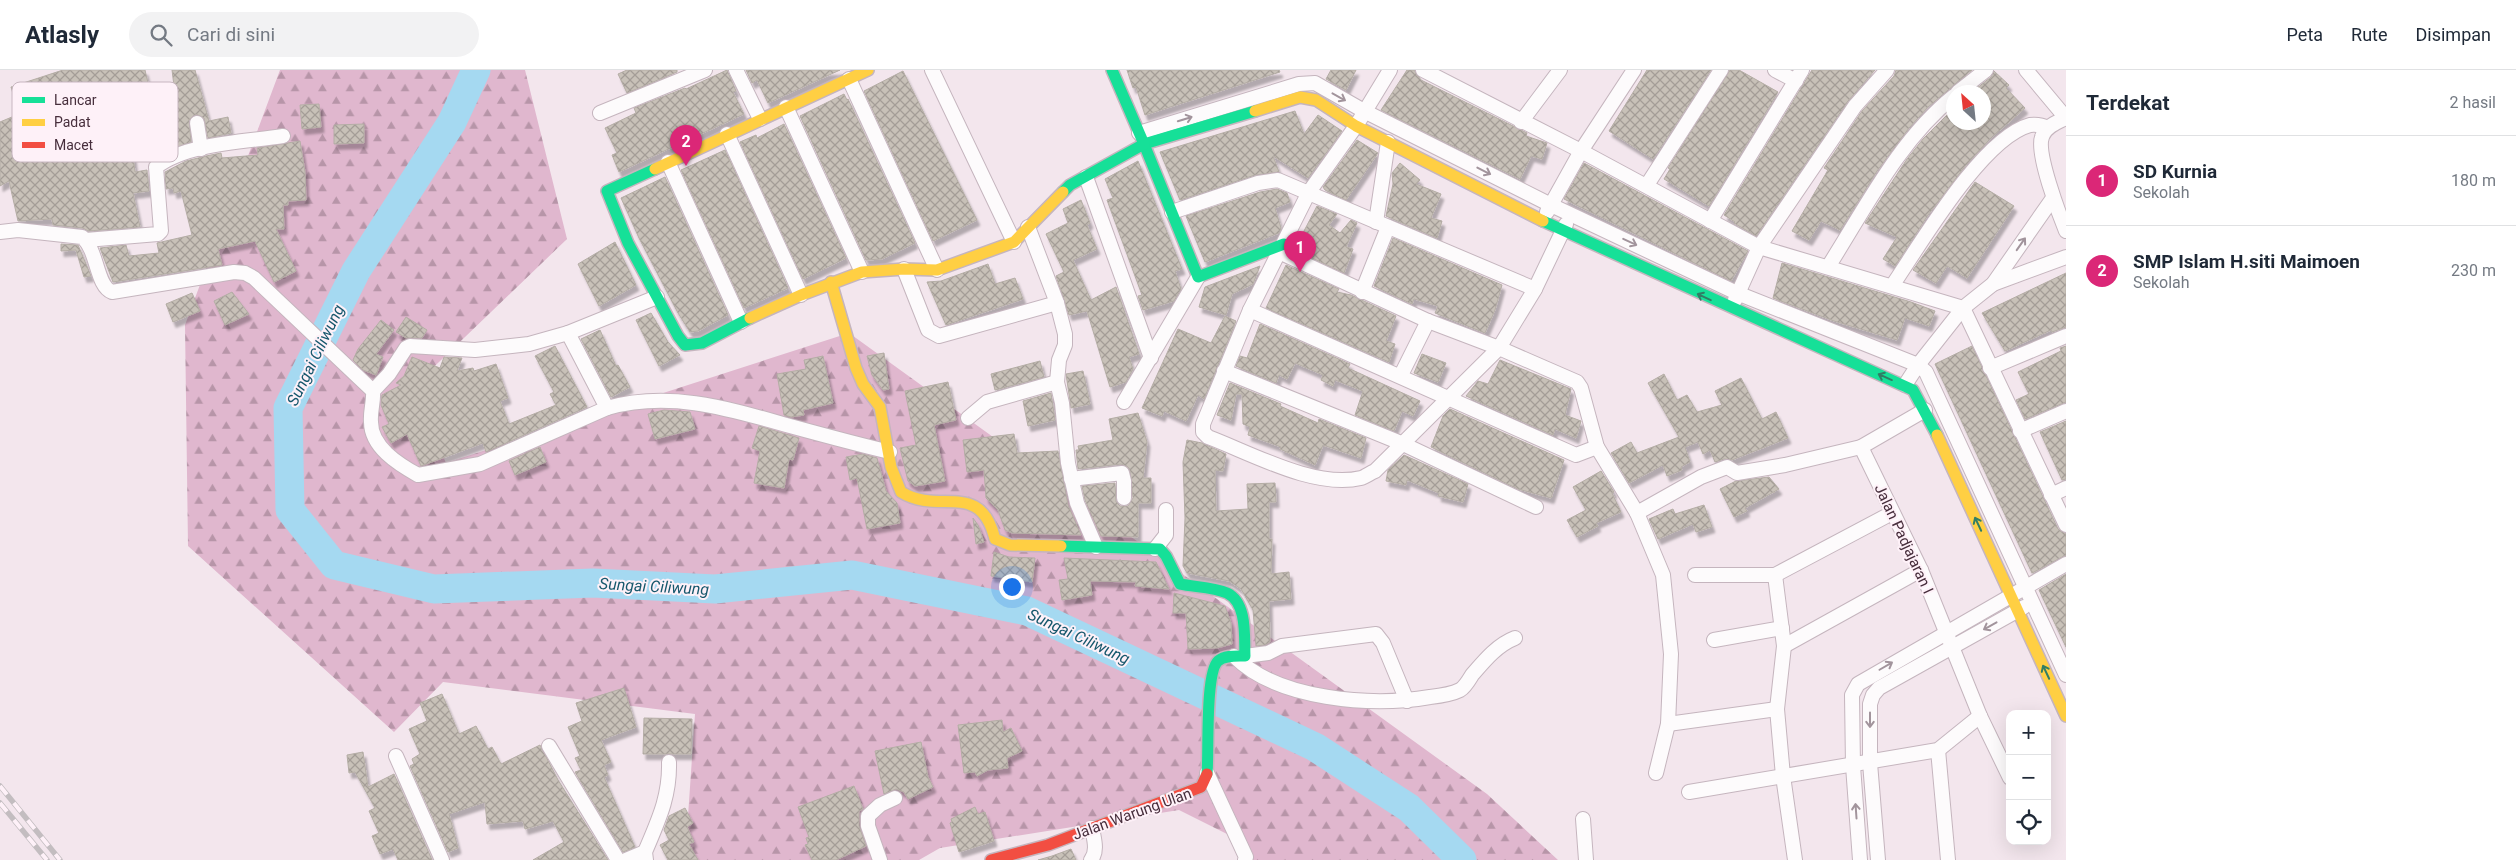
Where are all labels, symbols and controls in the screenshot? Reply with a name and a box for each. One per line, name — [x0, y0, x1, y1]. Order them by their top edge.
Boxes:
search box — [129, 12, 479, 57]
text: Atlasly — [25, 21, 99, 49]
icon: search — [147, 21, 175, 49]
text: Cari di sini — [187, 23, 275, 46]
text: Peta — [2287, 24, 2323, 45]
text: Rute — [2351, 24, 2388, 45]
text: Disimpan — [2416, 24, 2491, 45]
legend — [12, 82, 178, 162]
north arrow — [1946, 85, 1991, 130]
text: Terdekat — [2086, 91, 2170, 115]
text: Lancar — [54, 92, 97, 108]
one-way arrow — [1331, 92, 1346, 102]
text: 2 hasil — [2449, 93, 2496, 112]
one-way arrow — [1177, 113, 1193, 123]
text: Padat — [54, 114, 91, 130]
pin: 2 — [670, 125, 702, 166]
text: Macet — [54, 137, 94, 153]
text: SD Kurnia — [2133, 160, 2217, 183]
one-way arrow — [1476, 166, 1491, 176]
text: 1 — [2097, 171, 2107, 190]
text: 180 m — [2451, 171, 2496, 190]
text: Sekolah — [2133, 183, 2190, 202]
pin: 1 — [1284, 231, 1316, 272]
one-way arrow — [2016, 237, 2026, 251]
one-way arrow — [1622, 238, 1637, 247]
text: SMP Islam H.siti Maimoen — [2133, 250, 2360, 273]
text: 2 — [2097, 261, 2107, 280]
text: 230 m — [2451, 261, 2496, 280]
text: Sekolah — [2133, 273, 2190, 292]
one-way arrow — [1697, 292, 1712, 301]
water label: Sungai Ciliwung — [283, 301, 348, 409]
one-way arrow — [1878, 371, 1893, 381]
street label: Jalan Padjajaran I — [1871, 481, 1937, 597]
one-way arrow — [1972, 517, 1982, 532]
water label: Sungai Ciliwung — [598, 574, 710, 599]
your location — [999, 574, 1025, 600]
water label: Sungai Ciliwung — [1025, 605, 1133, 668]
one-way arrow — [1983, 621, 1998, 631]
one-way arrow — [1878, 661, 1893, 671]
one-way arrow — [2040, 665, 2050, 680]
map controls — [2006, 710, 2051, 845]
button: + — [2006, 710, 2051, 755]
one-way arrow — [1865, 712, 1875, 728]
button: − — [2006, 755, 2051, 800]
street label: Jalan Warung Ulan — [1070, 784, 1194, 844]
button: locate — [2006, 800, 2051, 845]
one-way arrow — [1852, 804, 1861, 820]

